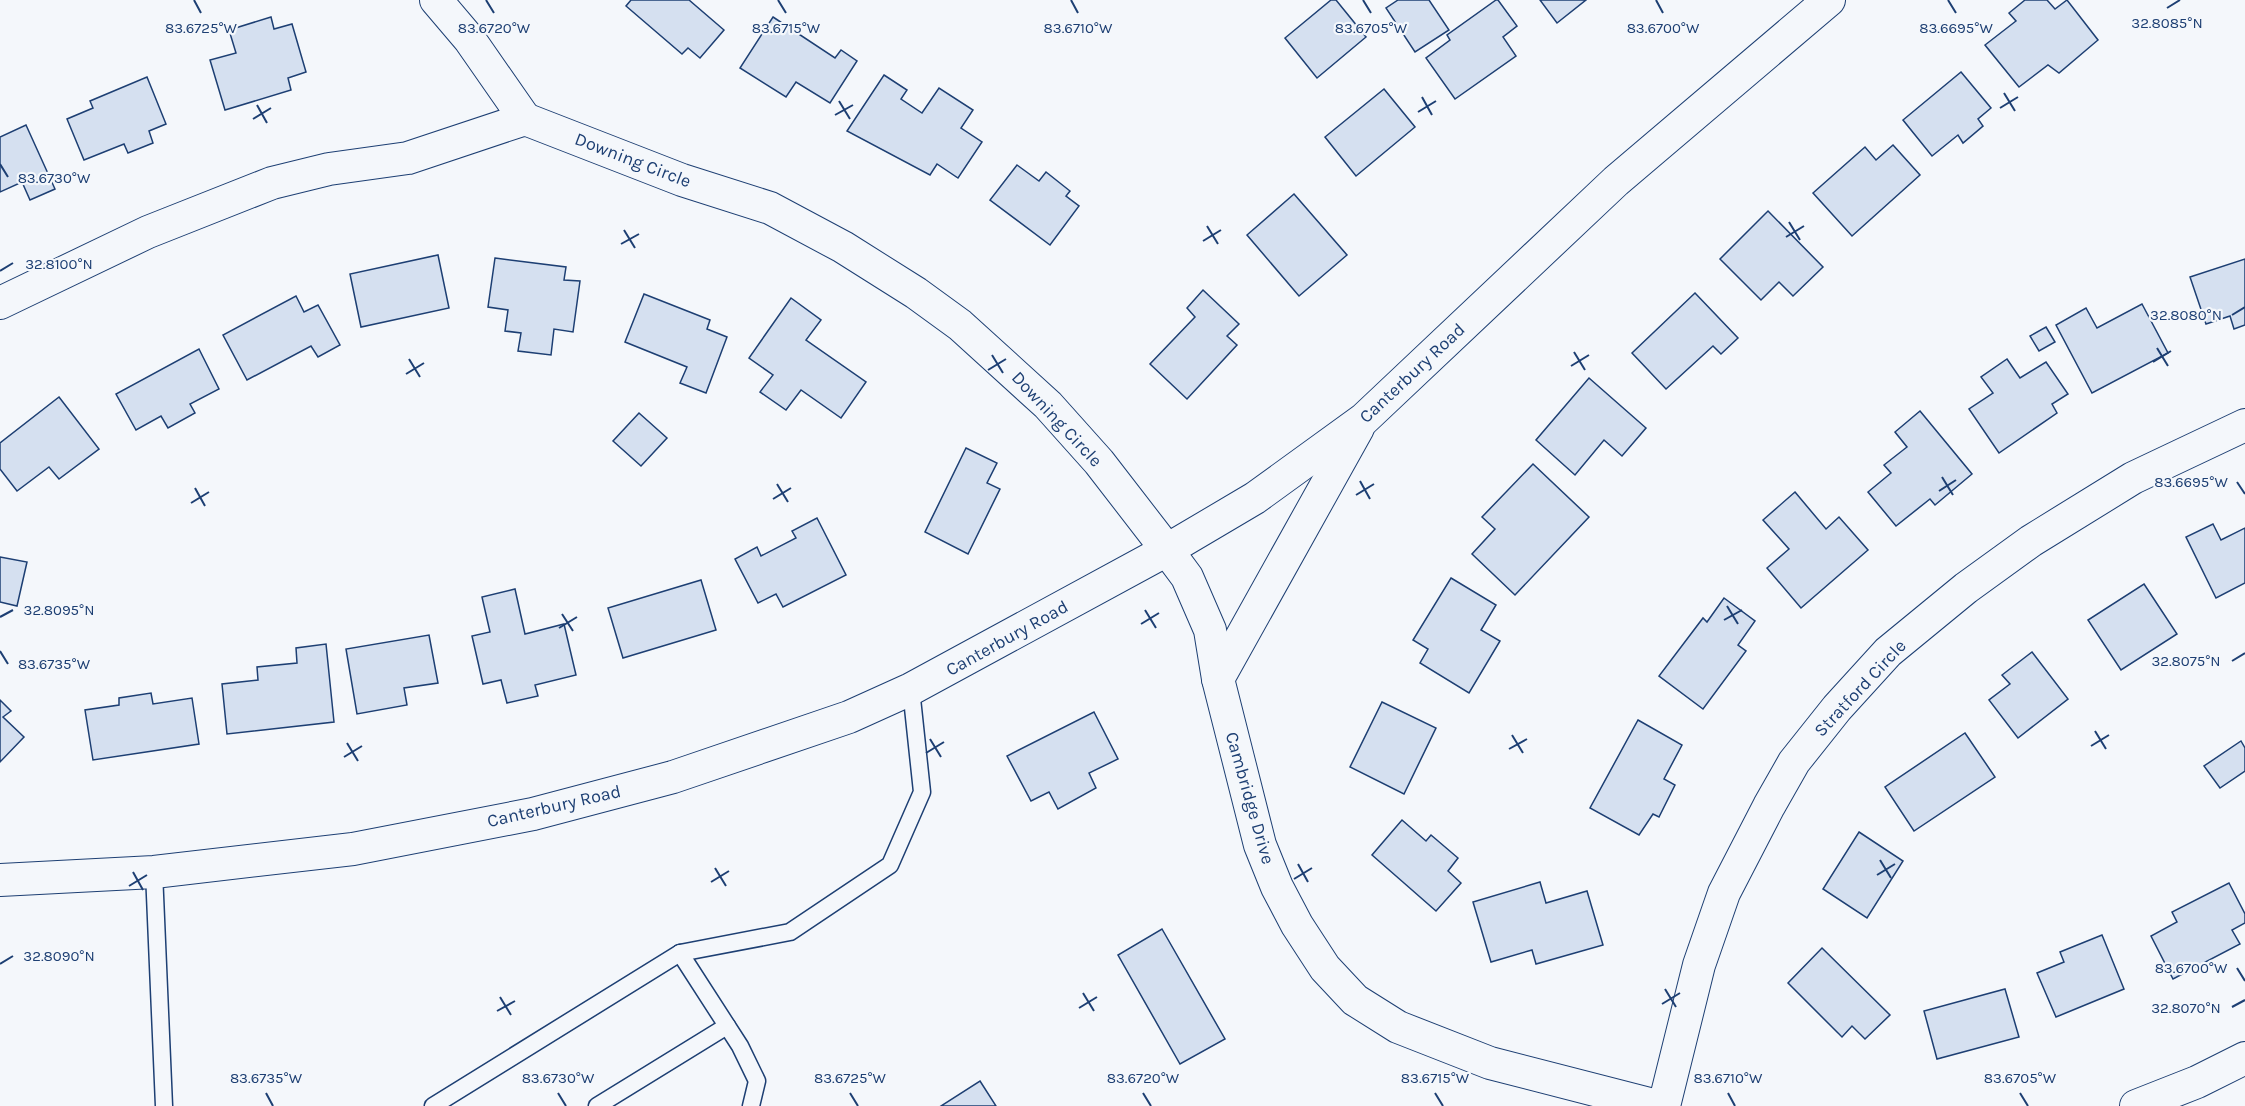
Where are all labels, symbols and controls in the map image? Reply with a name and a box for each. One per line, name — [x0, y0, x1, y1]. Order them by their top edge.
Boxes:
text: 32.8085°N — [2131, 14, 2203, 32]
text: 83.6725°W — [165, 19, 238, 37]
text: 83.6720°W — [458, 19, 531, 37]
text: 83.6715°W — [752, 19, 821, 37]
text: 83.6710°W — [1044, 19, 1113, 37]
text: 83.6705°W — [1335, 19, 1408, 37]
text: 83.6700°W — [1627, 19, 1700, 37]
text: 83.6695°W — [1919, 19, 1993, 37]
street label: Downing Circle — [572, 128, 694, 192]
text: 83.6730°W — [18, 169, 91, 187]
text: 32.8100°N — [25, 255, 93, 273]
text: 32.8080°N — [2150, 306, 2222, 324]
street label: Canterbury Road — [1355, 318, 1469, 428]
street label: Downing Circle — [1007, 367, 1107, 471]
text: 83.6695°W — [2154, 473, 2228, 491]
street label: Canterbury Road — [942, 595, 1072, 681]
text: 32.8095°N — [24, 601, 94, 619]
street label: Stratford Circle — [1809, 635, 1911, 741]
text: 32.8075°N — [2151, 652, 2221, 670]
text: 83.6735°W — [18, 655, 91, 673]
street label: Cambridge Drive — [1221, 729, 1279, 867]
street label: Canterbury Road — [485, 780, 623, 832]
text: 32.8090°N — [23, 947, 95, 965]
text: 83.6700°W — [2155, 959, 2228, 977]
text: 32.8070°N — [2151, 999, 2221, 1017]
text: 83.6735°W — [230, 1069, 303, 1087]
text: 83.6730°W — [522, 1069, 595, 1087]
text: 83.6725°W — [814, 1069, 887, 1087]
text: 83.6720°W — [1107, 1069, 1180, 1087]
text: 83.6715°W — [1401, 1069, 1470, 1087]
text: 83.6710°W — [1694, 1069, 1763, 1087]
text: 83.6705°W — [1984, 1069, 2057, 1087]

